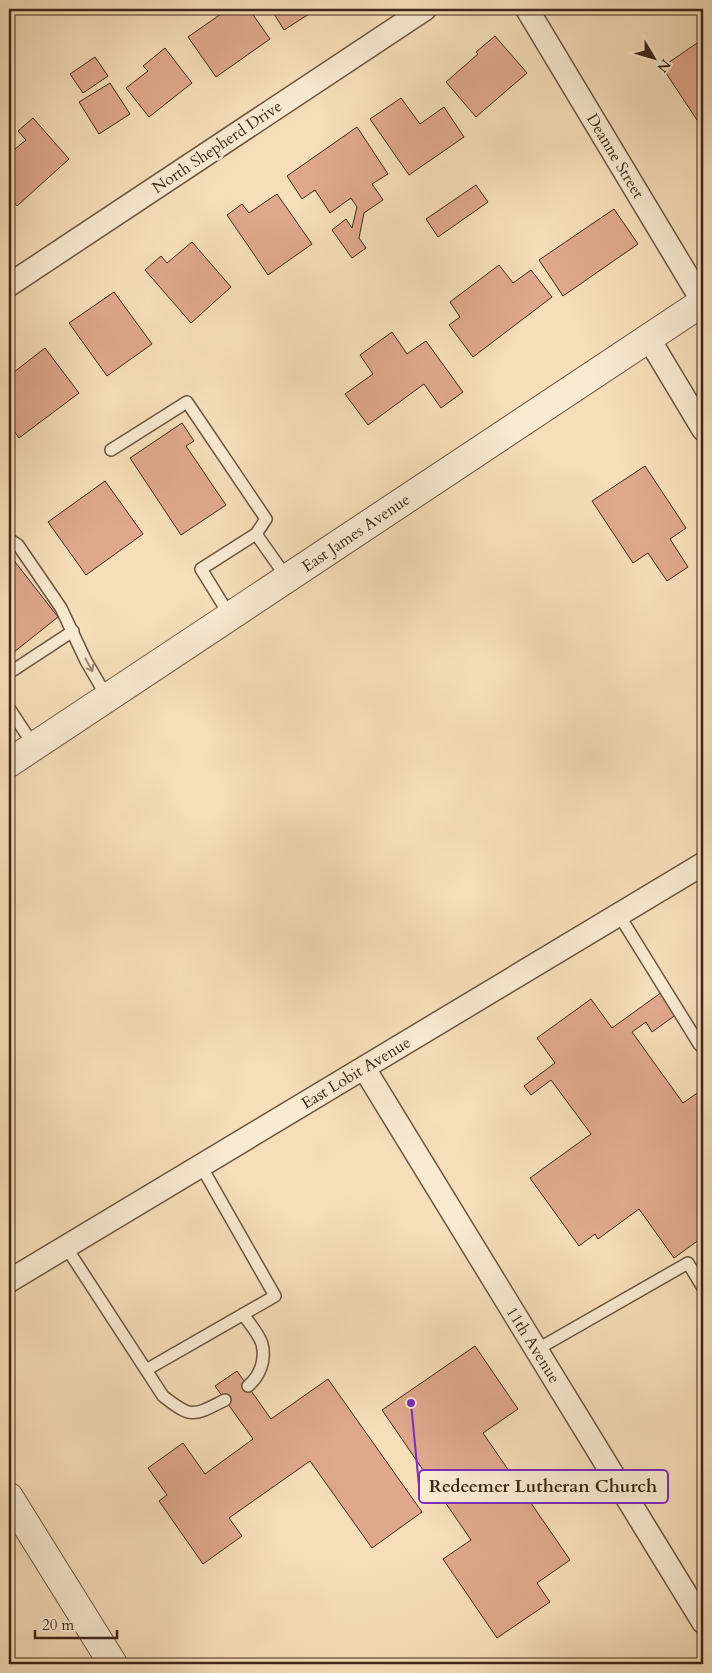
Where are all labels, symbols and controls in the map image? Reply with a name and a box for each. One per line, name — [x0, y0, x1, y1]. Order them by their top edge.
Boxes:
north arrow — [630, 32, 680, 82]
text: N — [653, 55, 675, 76]
street label: North Shepherd Drive — [148, 95, 286, 199]
street label: Deanne Street — [581, 109, 649, 203]
street label: East James Avenue — [298, 489, 414, 577]
one-way arrow — [84, 657, 94, 672]
street label: East Lobit Avenue — [297, 1032, 415, 1114]
street label: 11th Avenue — [501, 1303, 565, 1387]
callout: Redeemer Lutheran Church — [419, 1470, 668, 1503]
text: Redeemer Lutheran Church — [429, 1474, 657, 1499]
scale bar — [35, 1608, 118, 1640]
text: 20 m — [42, 1615, 74, 1635]

